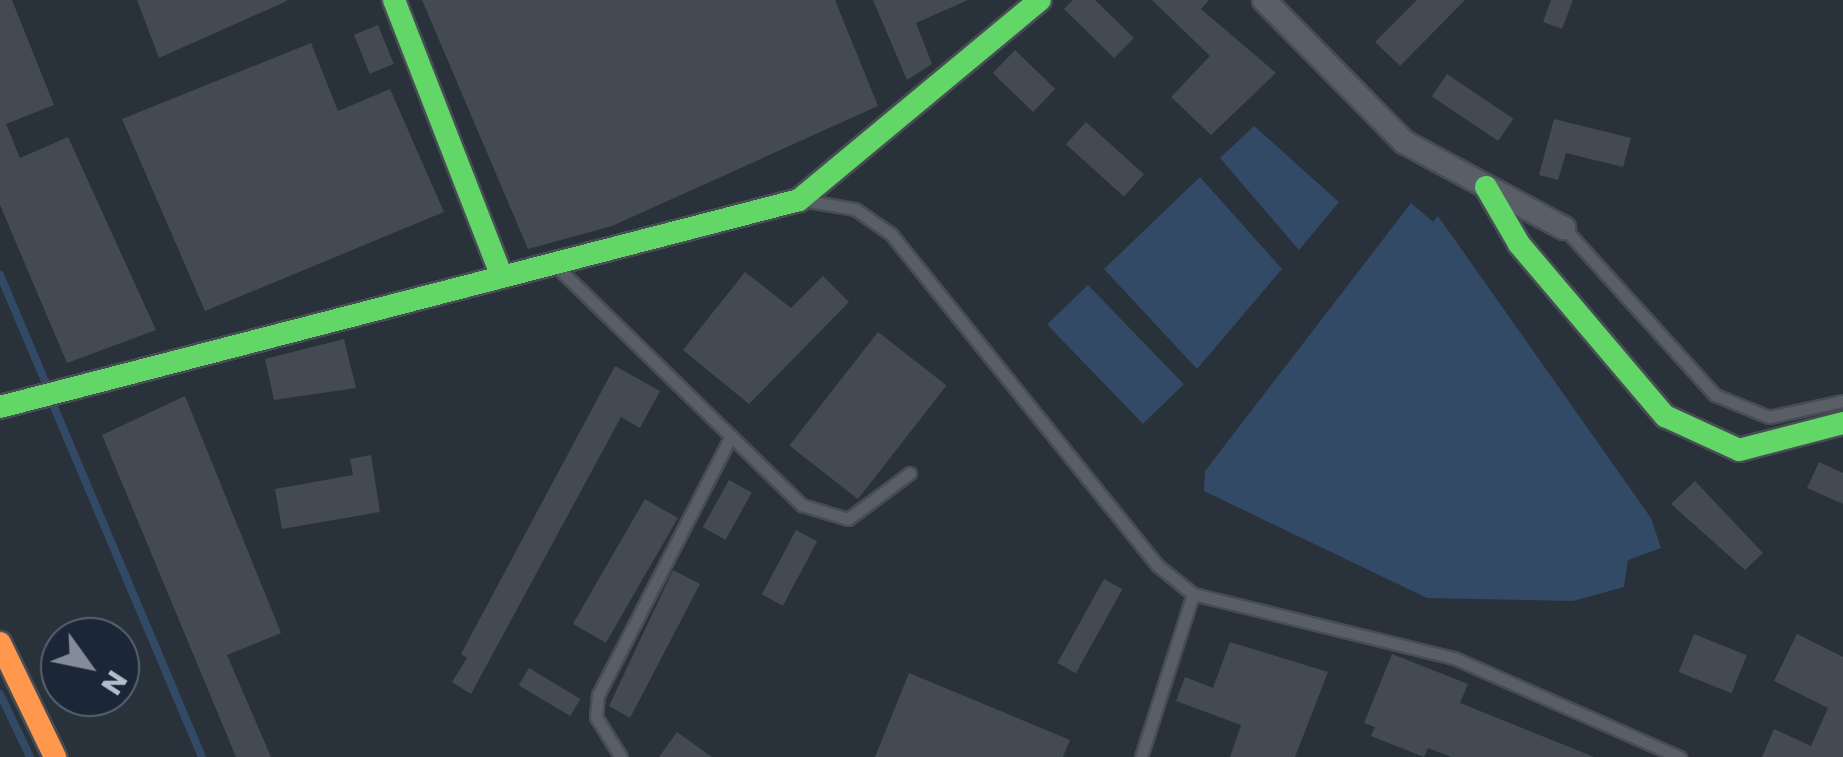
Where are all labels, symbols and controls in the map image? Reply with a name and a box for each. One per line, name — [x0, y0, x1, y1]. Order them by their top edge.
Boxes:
north arrow — [40, 617, 140, 717]
text: N — [92, 663, 136, 702]

